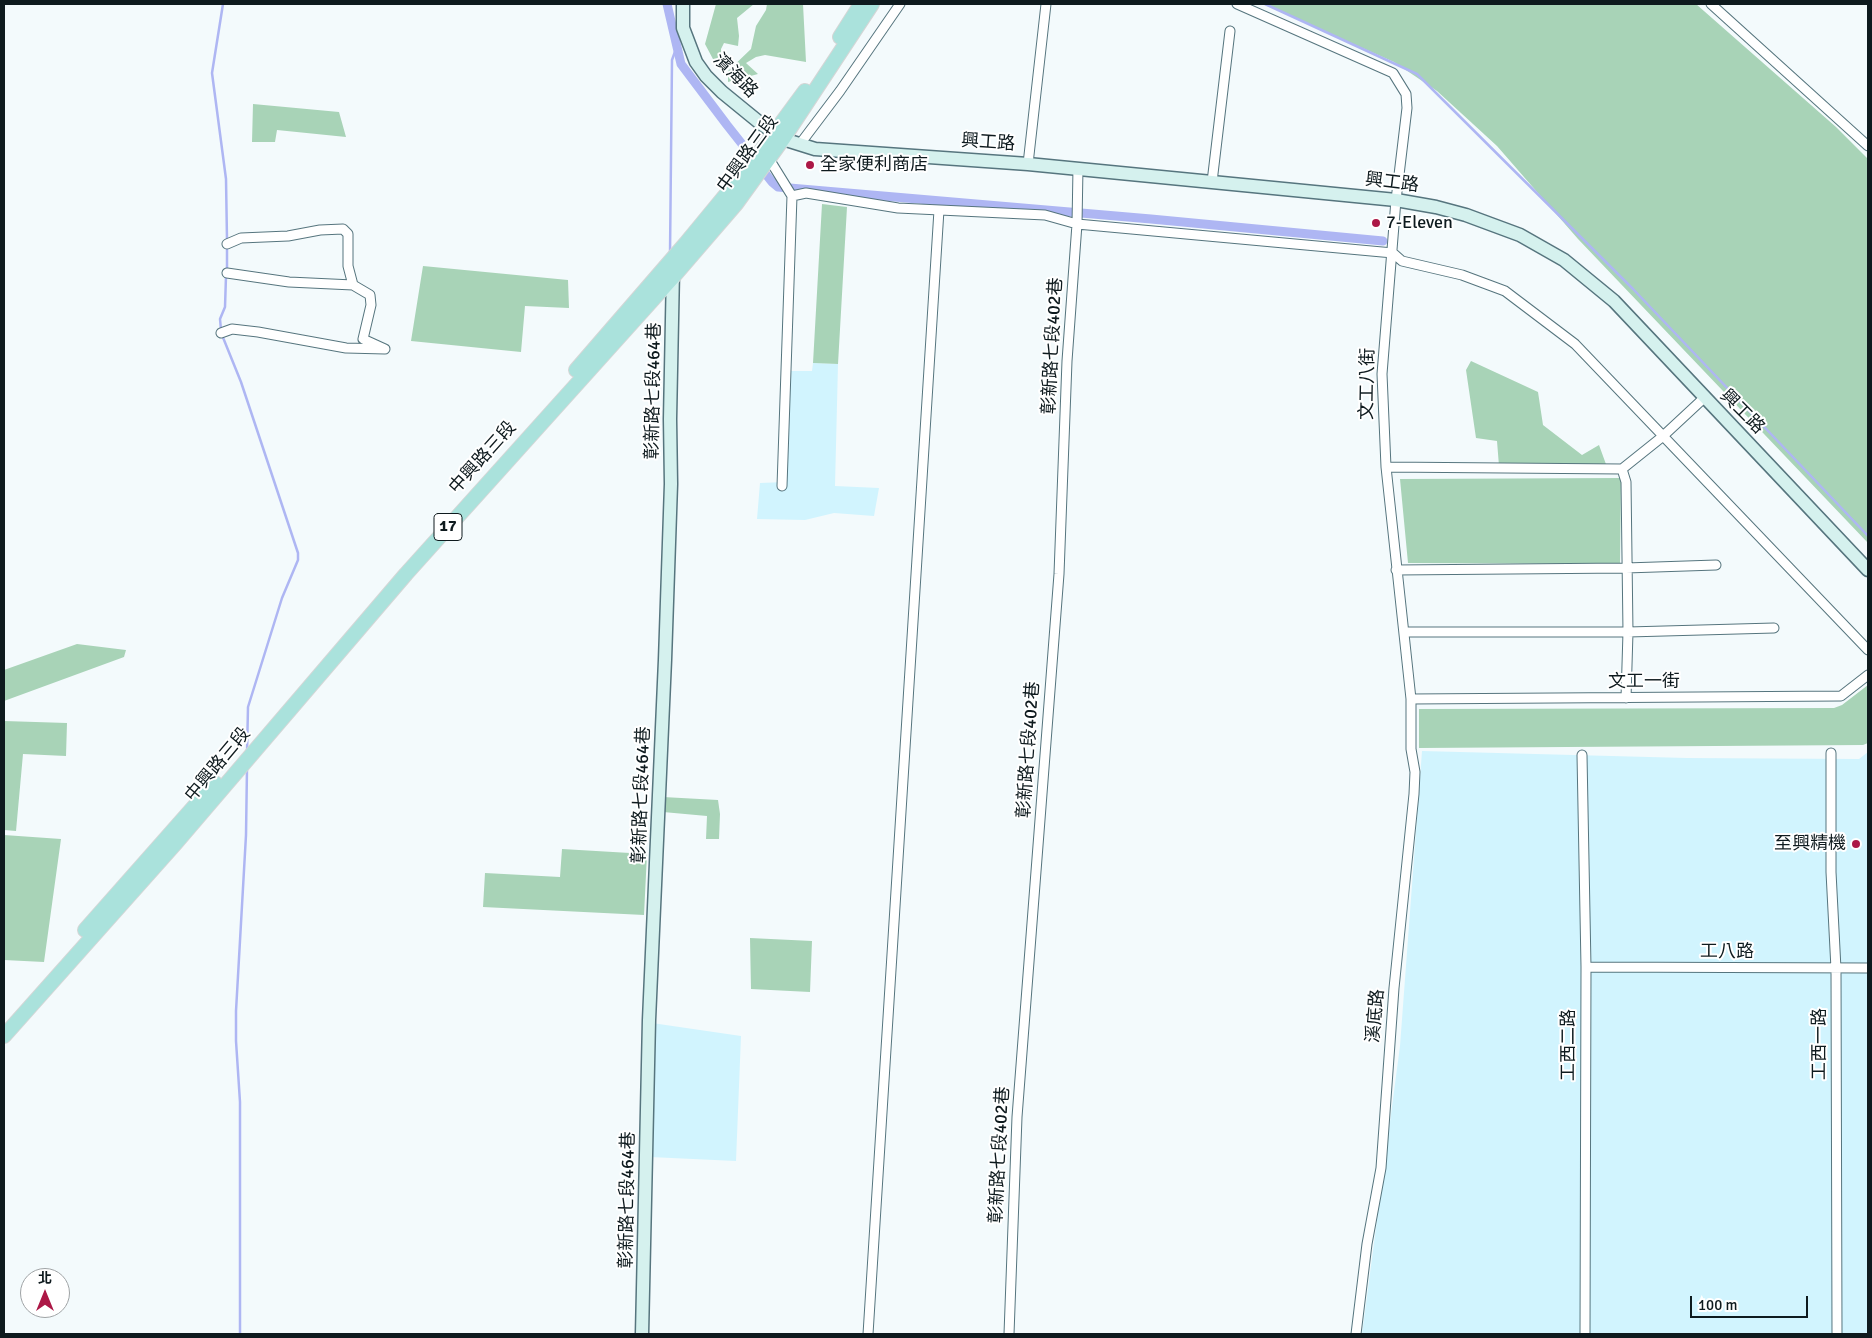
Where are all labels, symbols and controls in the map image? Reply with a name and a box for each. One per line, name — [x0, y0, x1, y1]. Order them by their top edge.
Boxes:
street label: 濱海路 — [708, 49, 762, 103]
street label: 中興路三段 — [713, 111, 783, 197]
street label: 興工路 — [960, 130, 1016, 156]
place label: 全家便利商店 — [820, 154, 928, 176]
marker: 全家便利商店 — [804, 159, 816, 171]
street label: 興工路 — [1364, 169, 1420, 197]
place label: 7-Eleven — [1386, 212, 1453, 234]
marker: 7-Eleven — [1370, 217, 1382, 229]
street label: 彰新路七段402巷 — [1039, 277, 1067, 415]
street label: 彰新路七段464巷 — [642, 322, 666, 460]
street label: 文工八街 — [1357, 348, 1379, 420]
street label: 興工路 — [1715, 385, 1769, 439]
street label: 中興路三段 — [445, 417, 521, 499]
road number: 17 — [434, 514, 462, 540]
street label: 文工一街 — [1608, 671, 1680, 693]
street label: 彰新路七段402巷 — [1013, 681, 1045, 819]
street label: 中興路三段 — [181, 724, 255, 806]
street label: 彰新路七段464巷 — [629, 726, 655, 864]
place label: 至興精機 — [1774, 833, 1846, 855]
marker: 至興精機 — [1850, 838, 1862, 850]
street label: 工八路 — [1700, 941, 1754, 963]
street label: 溪底路 — [1363, 988, 1389, 1044]
street label: 工西一路 — [1809, 1008, 1831, 1080]
street label: 工西二路 — [1558, 1009, 1580, 1081]
street label: 彰新路七段402巷 — [986, 1086, 1014, 1224]
street label: 彰新路七段464巷 — [616, 1131, 640, 1269]
north arrow — [20, 1268, 70, 1318]
text: 北 — [38, 1270, 52, 1287]
scale bar — [1692, 1286, 1810, 1318]
text: 100 m — [1698, 1296, 1738, 1314]

